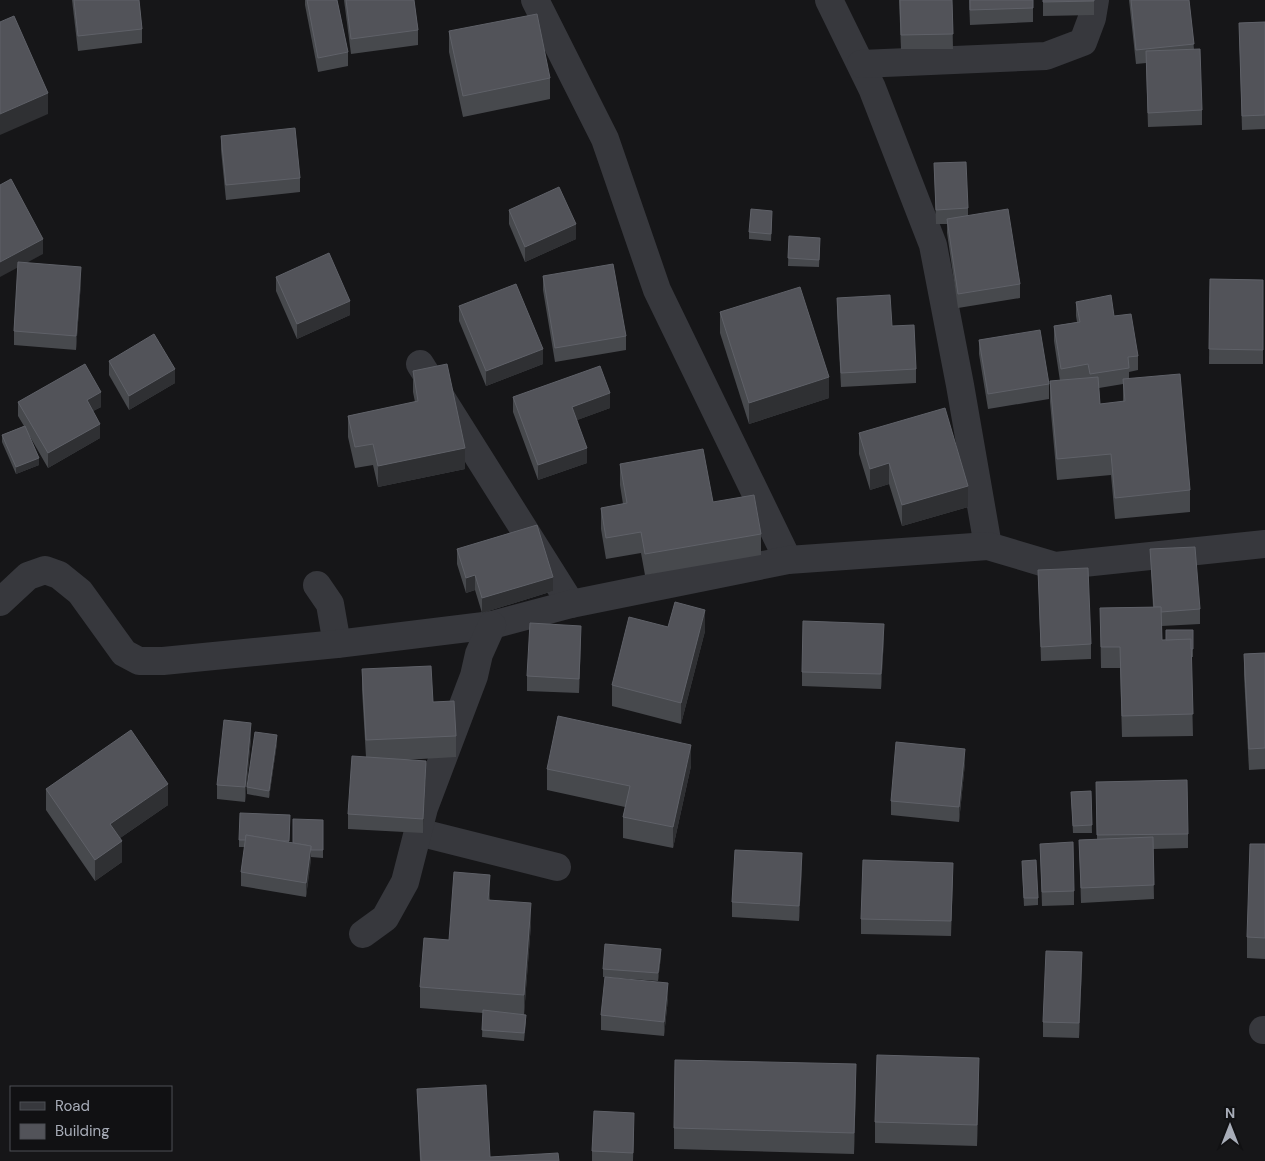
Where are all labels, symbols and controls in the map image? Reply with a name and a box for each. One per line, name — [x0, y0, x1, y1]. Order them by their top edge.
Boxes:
legend — [10, 1086, 172, 1151]
text: Road — [55, 1096, 90, 1116]
north arrow — [1205, 1101, 1255, 1151]
text: N — [1225, 1104, 1235, 1122]
text: Building — [55, 1121, 110, 1141]

